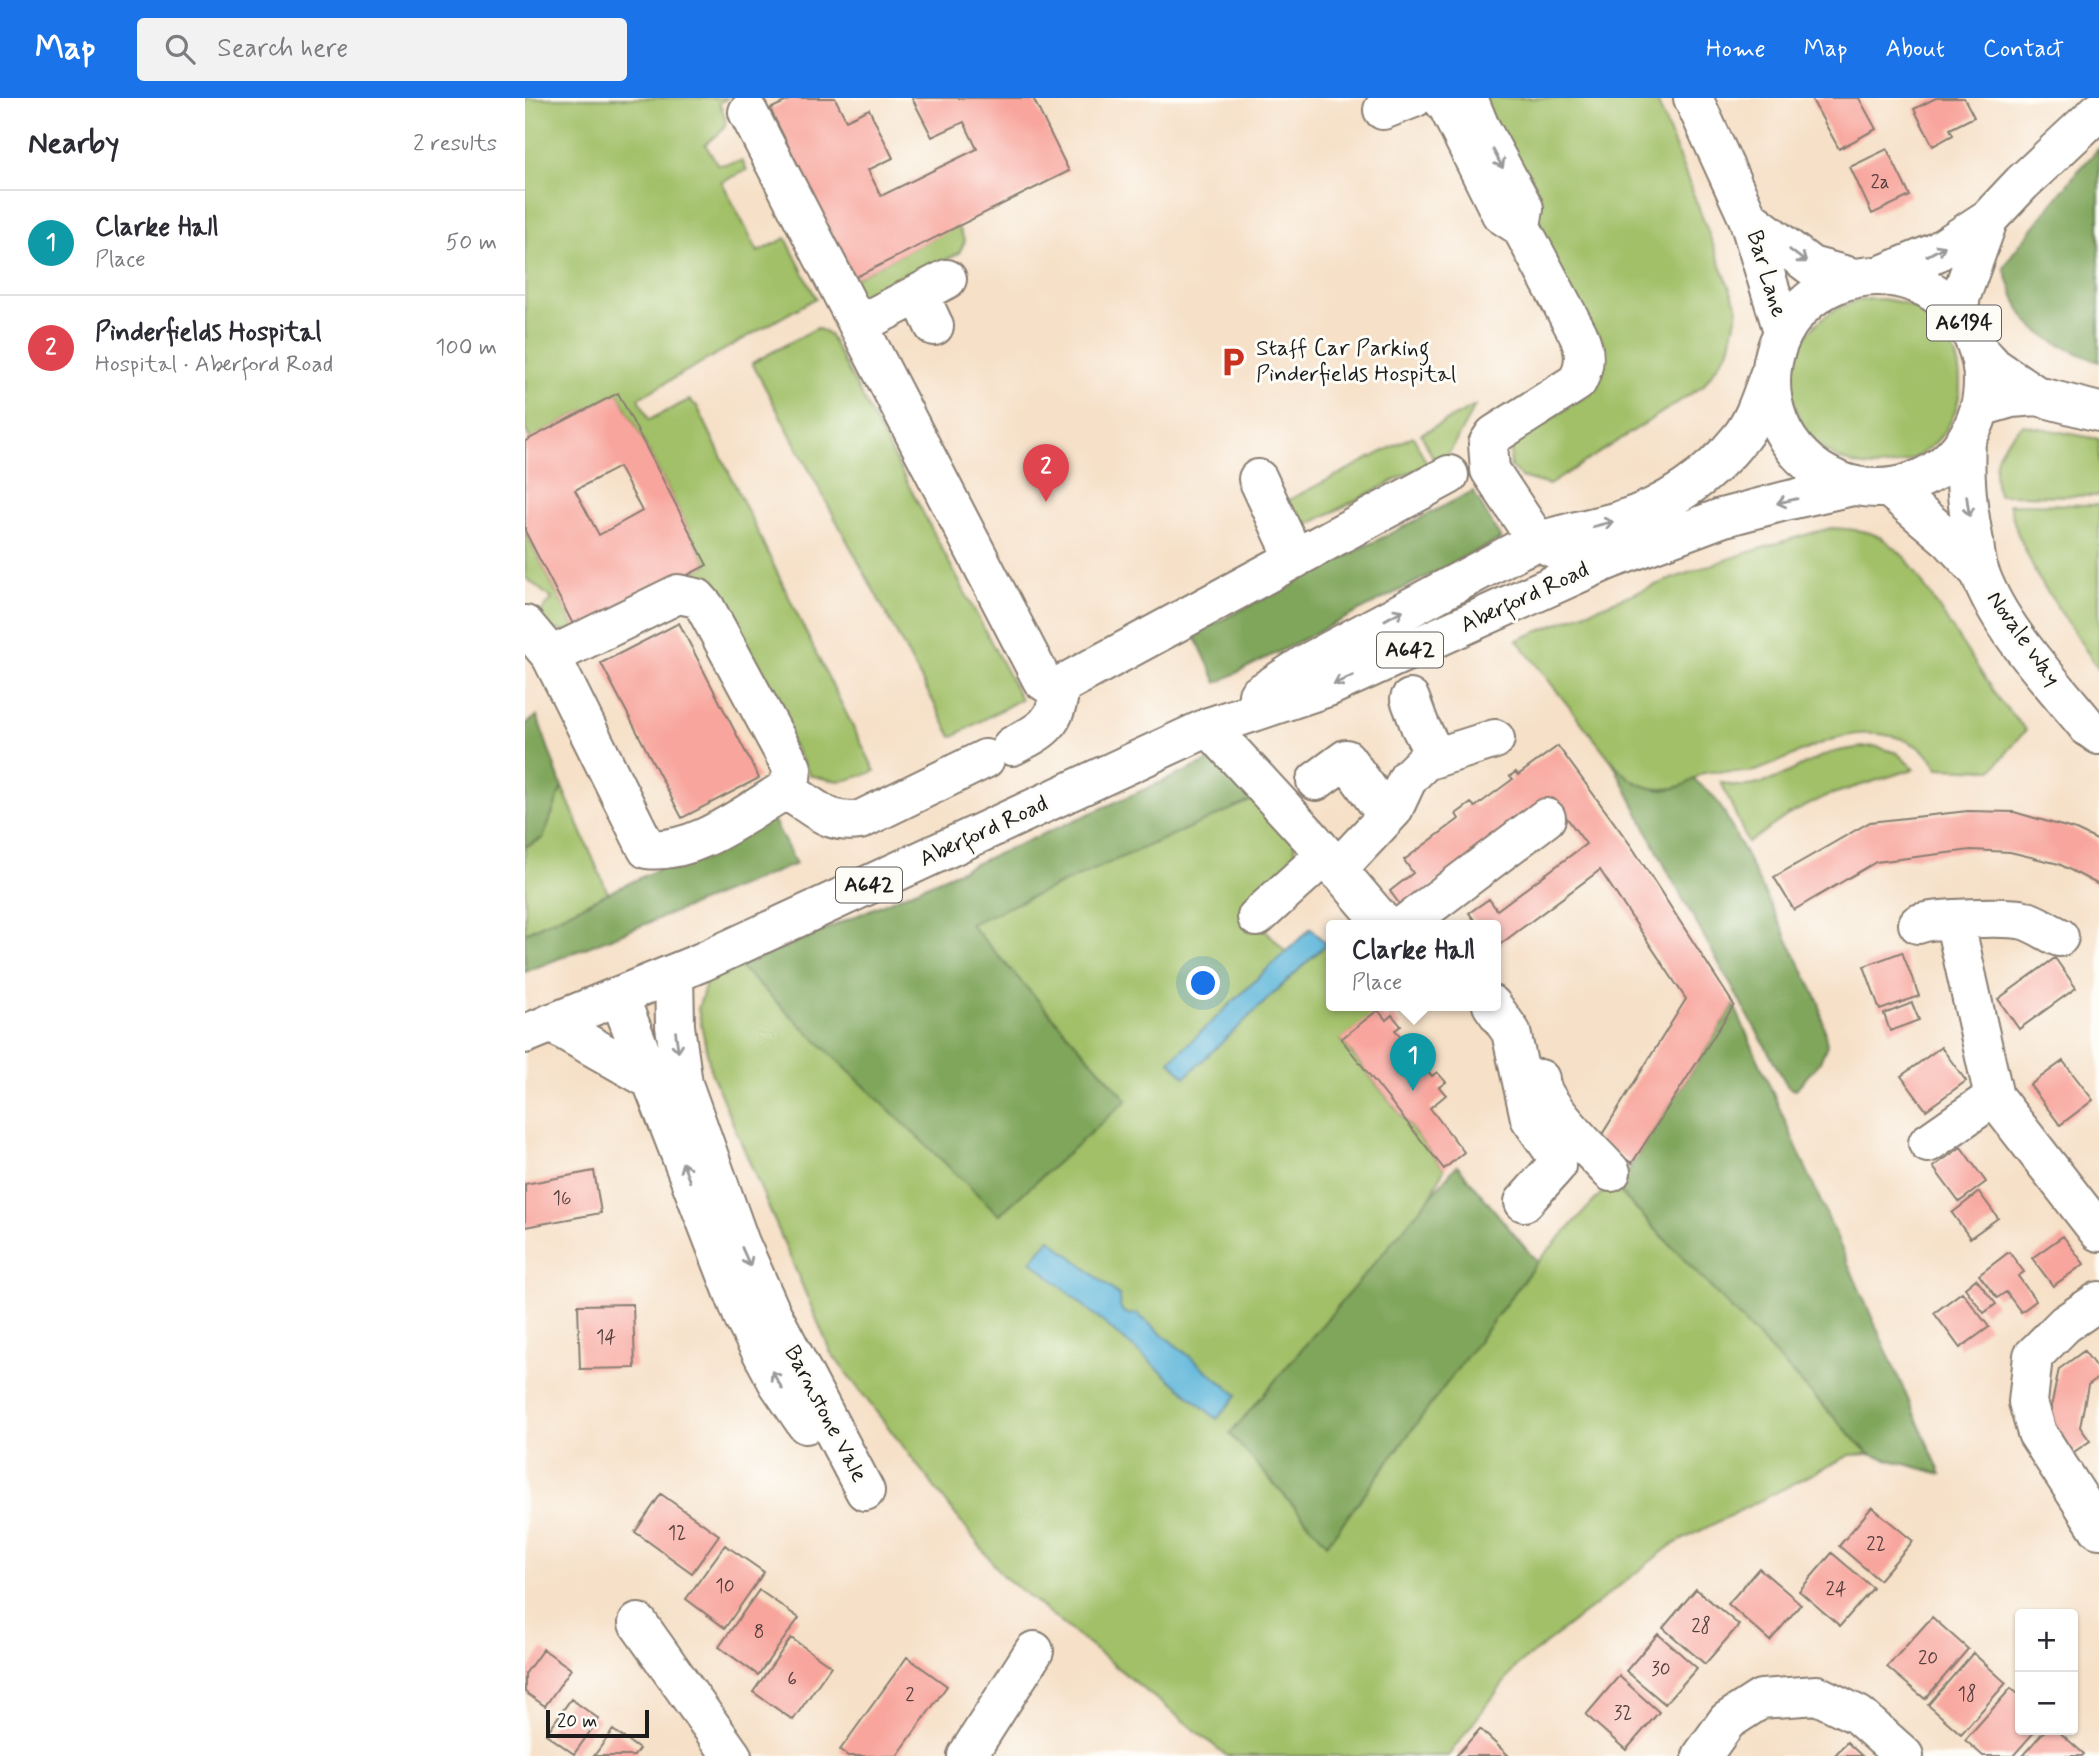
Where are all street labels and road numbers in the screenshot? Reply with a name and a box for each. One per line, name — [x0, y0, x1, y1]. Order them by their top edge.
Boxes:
street label: Bar Lane — [1739, 227, 1793, 321]
road number: A6194 — [1927, 306, 2001, 341]
street label: Aberford Road — [1456, 555, 1595, 642]
street label: Novale Way — [1979, 585, 2067, 693]
road number: A642 — [1377, 632, 1443, 668]
street label: Aberford Road — [915, 789, 1054, 876]
road number: A642 — [836, 868, 902, 902]
street label: Barnstone Vale — [776, 1340, 874, 1488]

